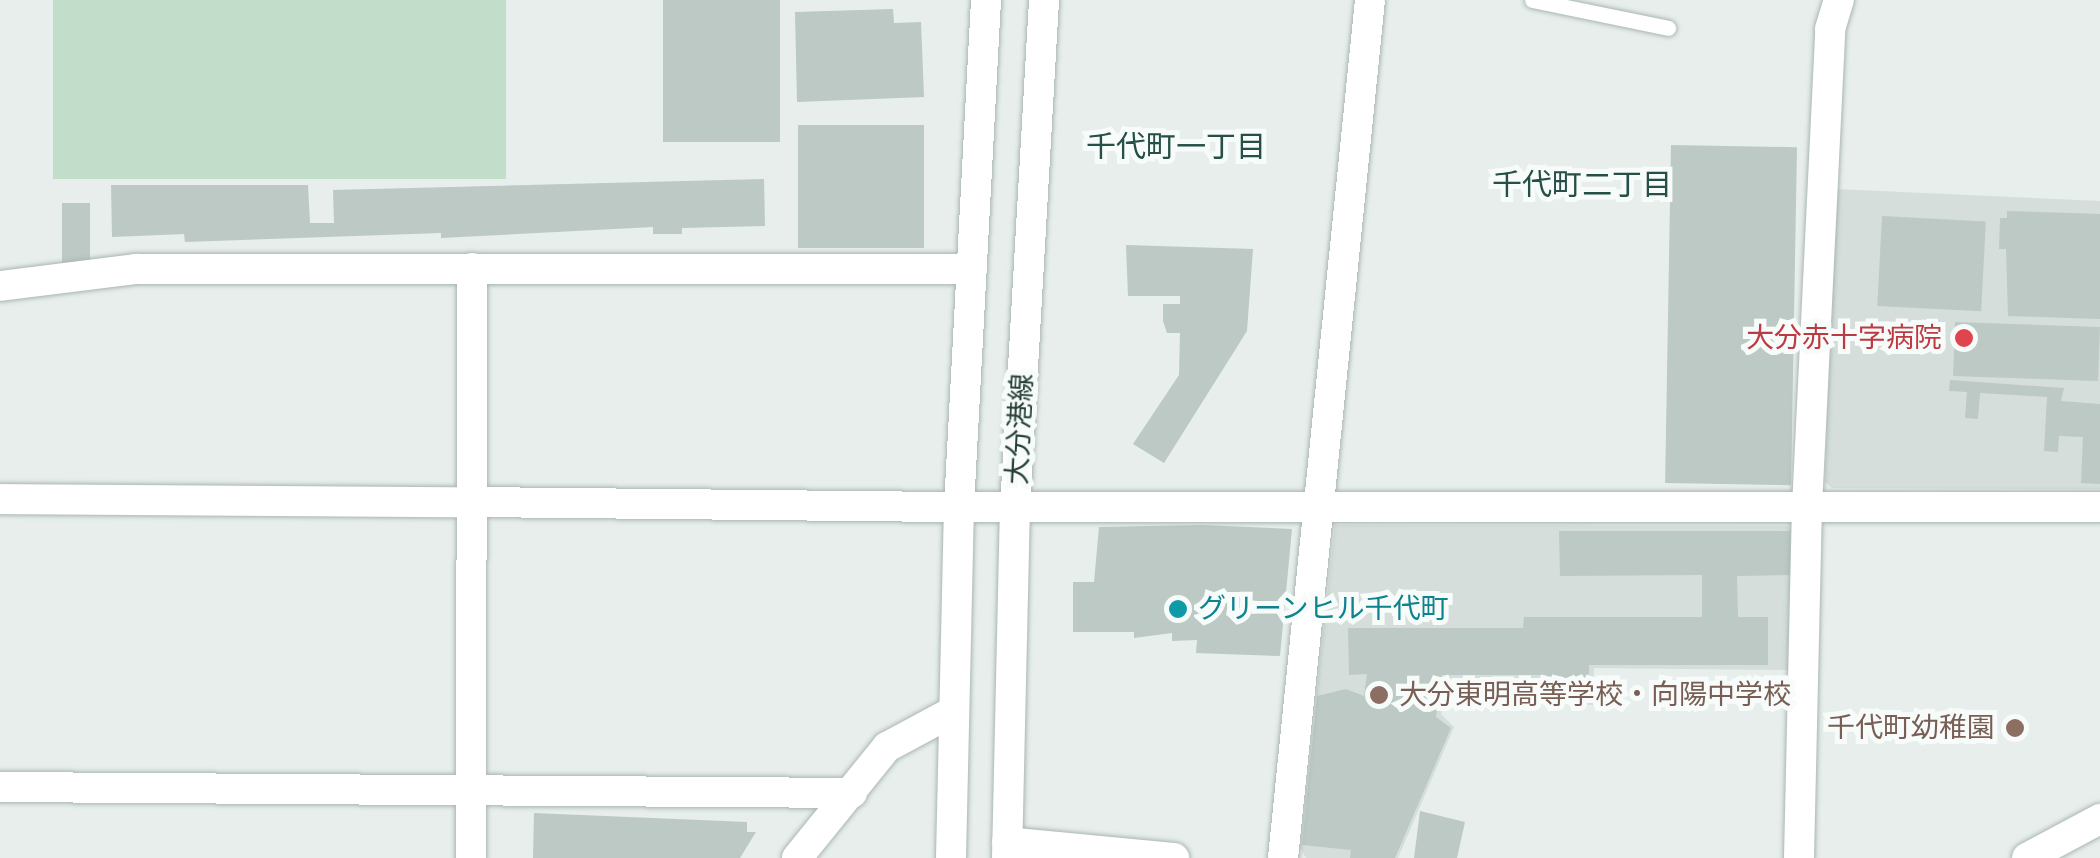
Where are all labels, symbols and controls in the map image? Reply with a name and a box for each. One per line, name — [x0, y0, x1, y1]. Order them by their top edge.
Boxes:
district label: 千代町一丁目 — [1086, 130, 1266, 166]
district label: 千代町二丁目 — [1492, 168, 1672, 204]
place label: 大分赤十字病院 — [1746, 321, 1942, 355]
marker: 大分赤十字病院 — [1951, 325, 1977, 351]
street label: 大分港線 — [1000, 372, 1040, 486]
place label: グリーンヒル千代町 — [1198, 592, 1450, 626]
marker: グリーンヒル千代町 — [1167, 598, 1189, 620]
place label: 大分東明高等学校・向陽中学校 — [1399, 678, 1791, 712]
marker: 大分東明高等学校・向陽中学校 — [1368, 684, 1390, 706]
place label: 千代町幼稚園 — [1827, 711, 1995, 745]
marker: 千代町幼稚園 — [2004, 717, 2026, 739]

